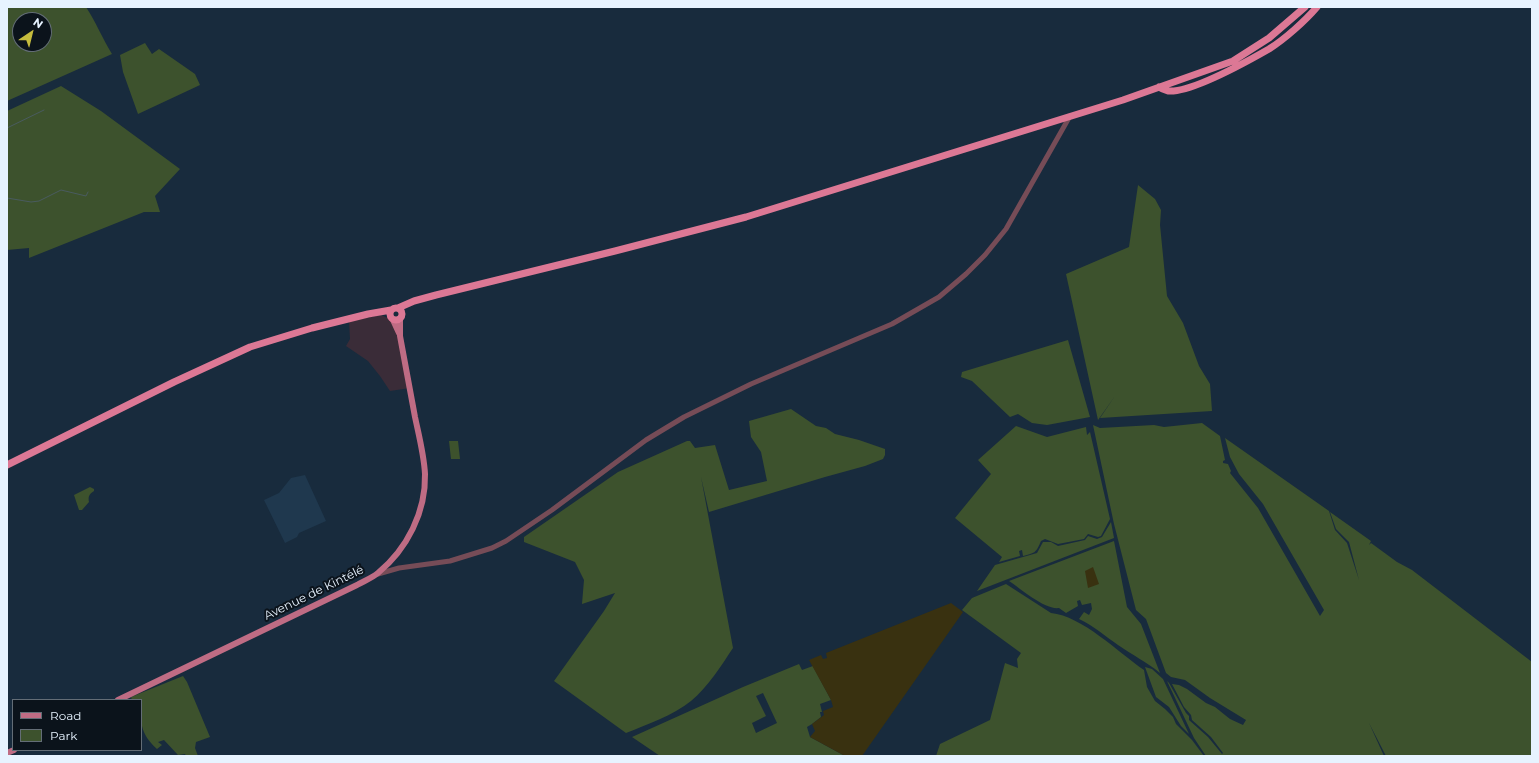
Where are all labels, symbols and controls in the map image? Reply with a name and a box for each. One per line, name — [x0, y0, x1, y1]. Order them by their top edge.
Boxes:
north arrow — [12, 12, 52, 52]
text: N — [31, 15, 46, 31]
street label: Avenue de Kintélé — [262, 563, 366, 623]
legend — [12, 699, 142, 751]
text: Road — [50, 708, 81, 723]
text: Park — [50, 728, 77, 743]

